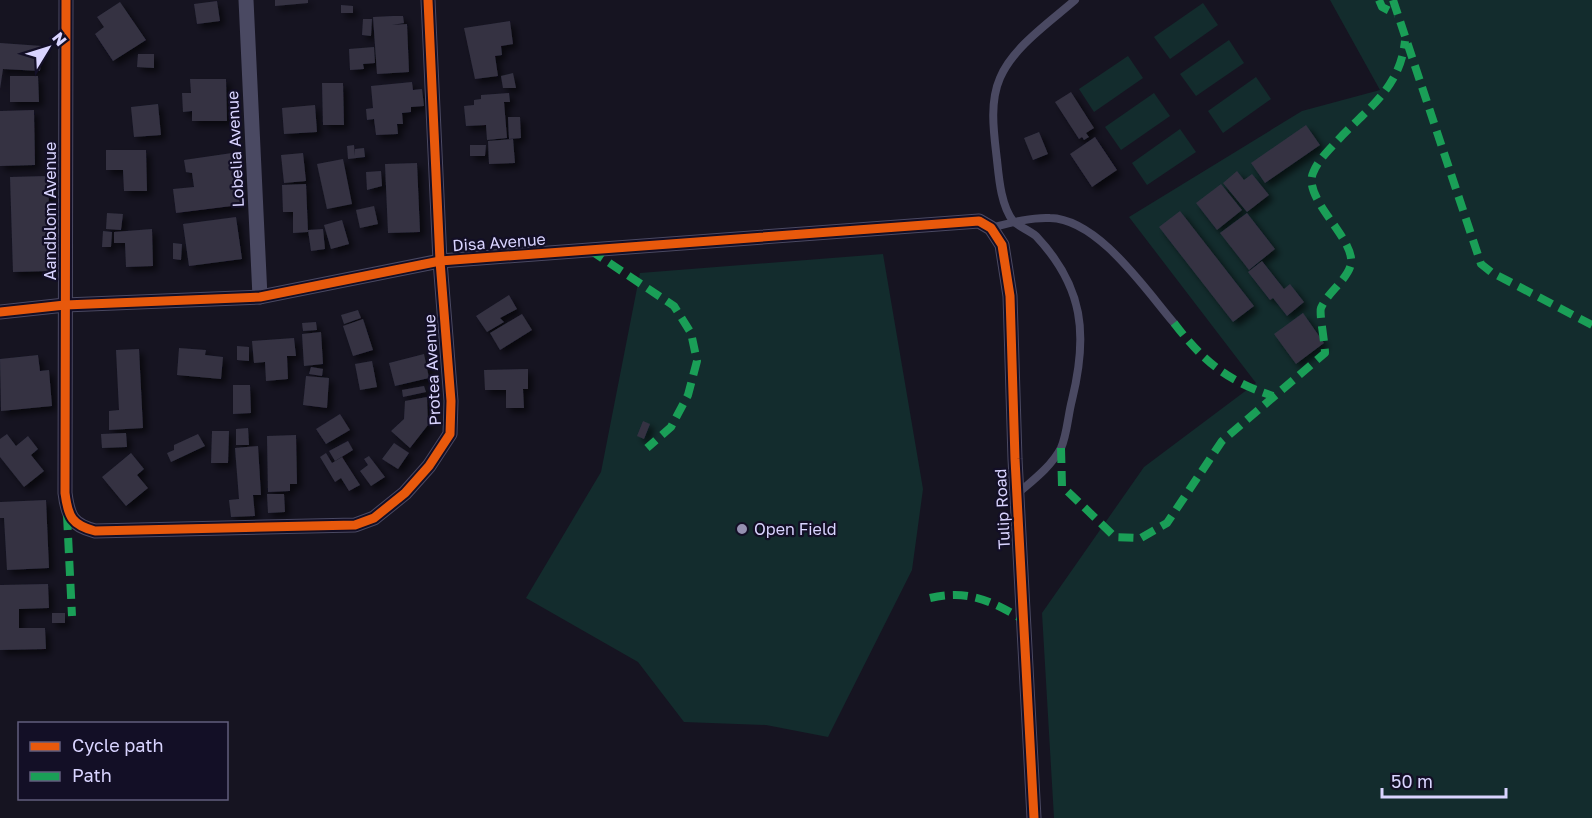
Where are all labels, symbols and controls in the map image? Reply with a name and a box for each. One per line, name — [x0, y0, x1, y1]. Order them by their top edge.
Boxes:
north arrow — [18, 18, 78, 78]
text: N — [48, 28, 71, 50]
street label: Lobelia Avenue — [222, 90, 248, 208]
street label: Aandblom Avenue — [40, 142, 60, 280]
street label: Disa Avenue — [452, 229, 546, 255]
street label: Protea Avenue — [419, 314, 445, 426]
street label: Tulip Road — [990, 468, 1014, 550]
place label: Open Field — [754, 519, 837, 539]
marker: Open Field — [735, 522, 749, 536]
legend — [18, 722, 228, 800]
text: Cycle path — [72, 734, 164, 756]
scale bar — [1382, 761, 1506, 799]
text: Path — [72, 764, 112, 786]
text: 50 m — [1391, 770, 1433, 792]

